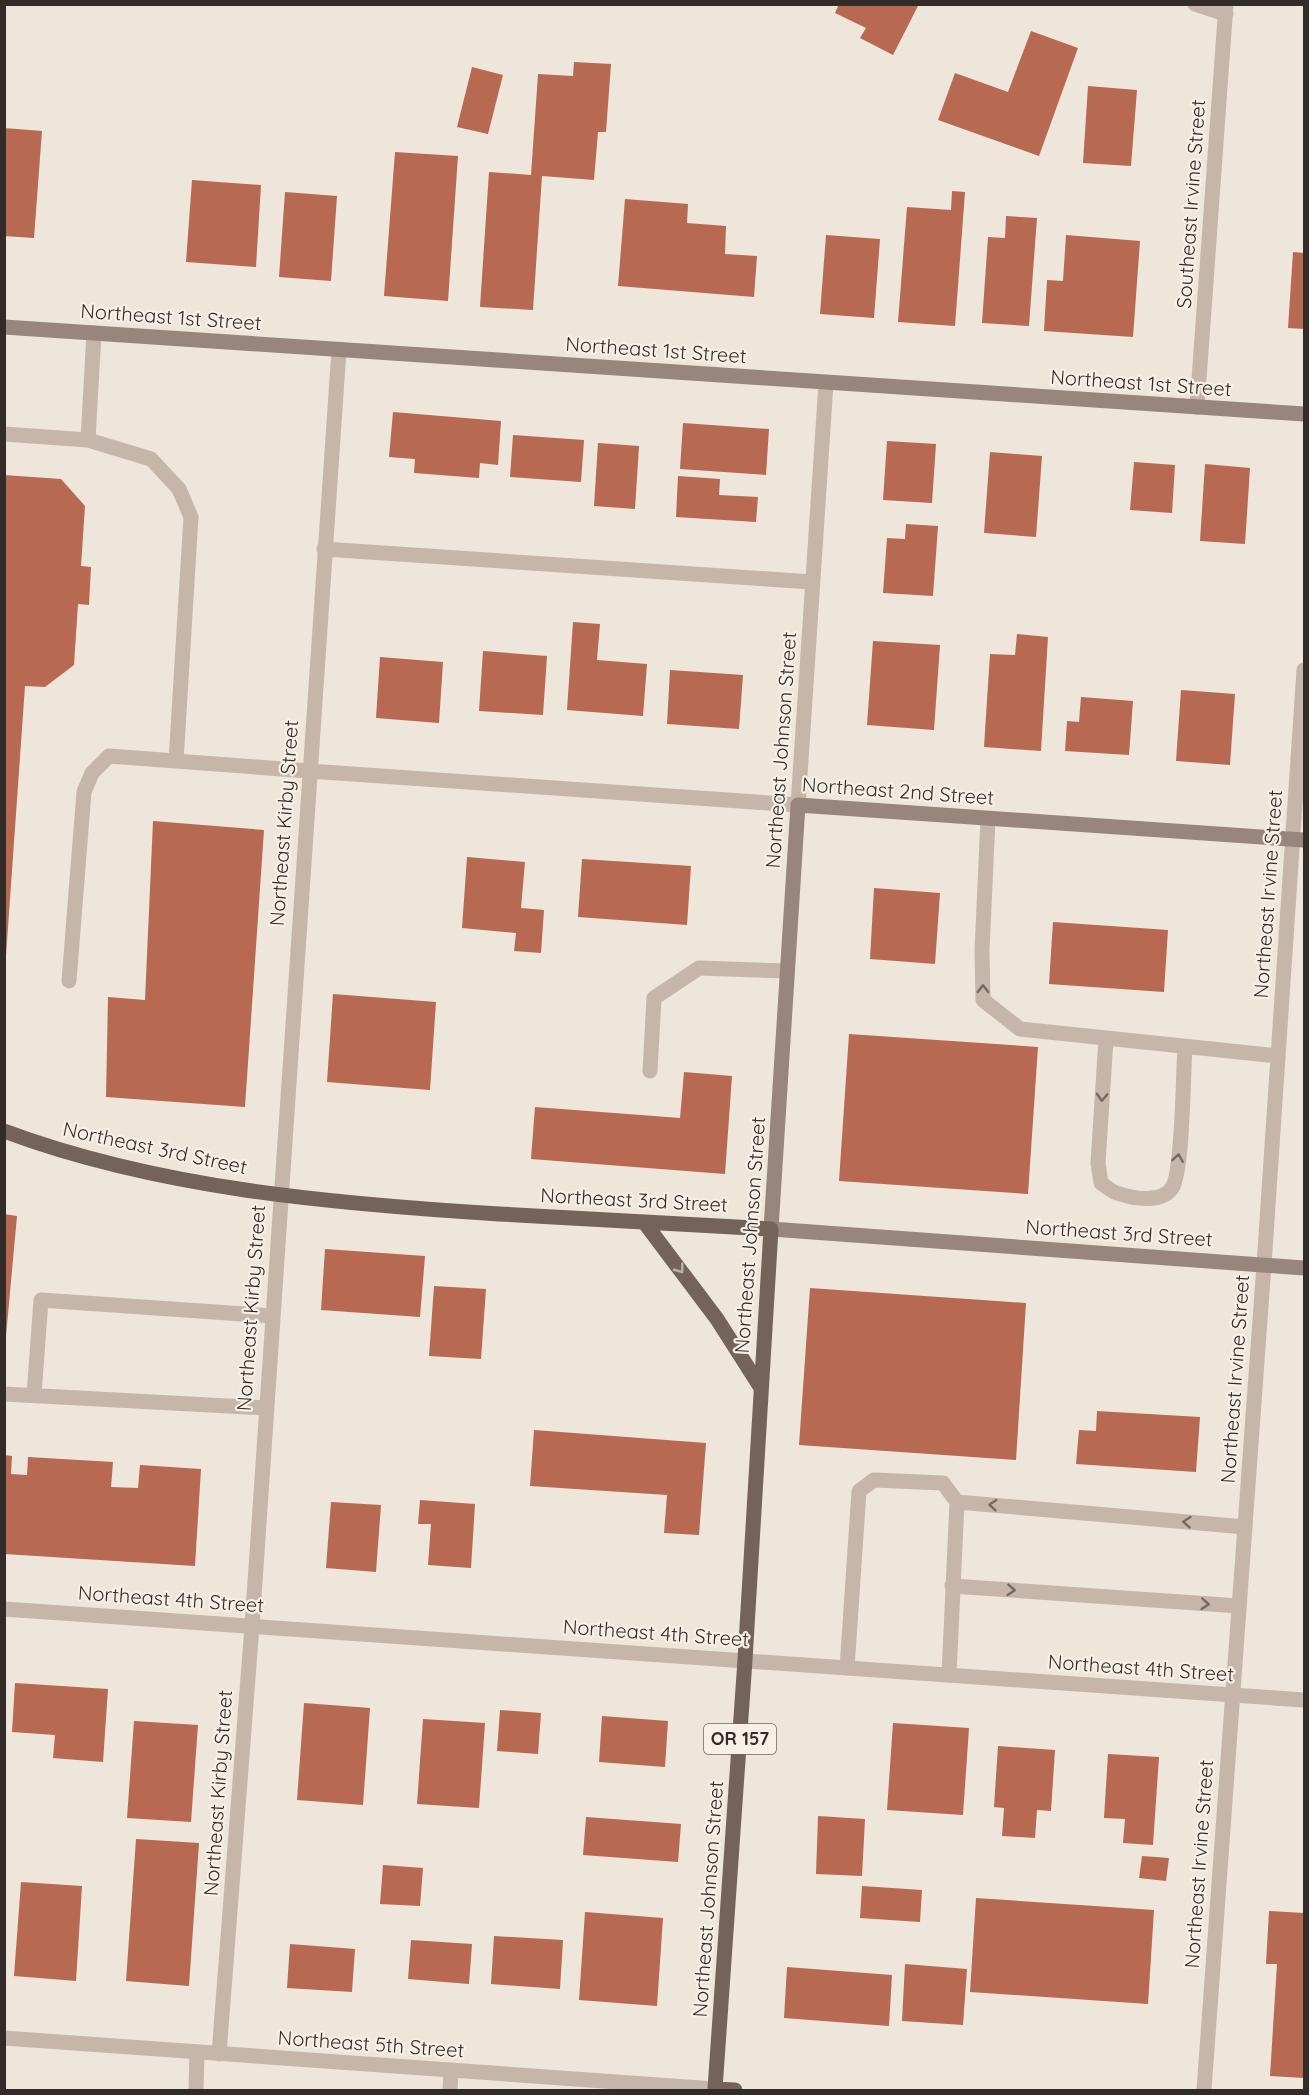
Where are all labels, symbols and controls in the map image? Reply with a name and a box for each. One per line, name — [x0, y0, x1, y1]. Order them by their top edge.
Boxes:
street label: Southeast Irvine Street — [1171, 98, 1210, 309]
street label: Northeast 1st Street — [80, 298, 263, 335]
street label: Northeast 1st Street — [565, 331, 748, 368]
street label: Northeast 1st Street — [1050, 364, 1233, 401]
street label: Northeast Johnson Street — [760, 631, 801, 869]
street label: Northeast Kirby Street — [264, 719, 303, 927]
street label: Northeast 2nd Street — [801, 771, 995, 810]
street label: Northeast Irvine Street — [1248, 789, 1287, 999]
one-way arrow — [977, 985, 989, 994]
one-way arrow — [1096, 1093, 1109, 1102]
street label: Northeast 3rd Street — [61, 1116, 250, 1179]
street label: Northeast Johnson Street — [729, 1116, 770, 1354]
one-way arrow — [1172, 1153, 1184, 1162]
street label: Northeast 3rd Street — [540, 1182, 729, 1217]
street label: Northeast Kirby Street — [231, 1204, 270, 1412]
street label: Northeast 3rd Street — [1025, 1213, 1214, 1252]
one-way arrow — [672, 1262, 683, 1273]
street label: Northeast Irvine Street — [1215, 1274, 1254, 1484]
one-way arrow — [988, 1499, 997, 1512]
one-way arrow — [1182, 1516, 1191, 1529]
street label: Northeast 4th Street — [77, 1580, 265, 1617]
one-way arrow — [1006, 1584, 1015, 1597]
one-way arrow — [1201, 1597, 1210, 1610]
street label: Northeast 4th Street — [562, 1614, 750, 1651]
street label: Northeast 4th Street — [1047, 1649, 1235, 1686]
street label: Northeast Kirby Street — [198, 1689, 237, 1897]
road number: OR 157 — [704, 1724, 776, 1754]
street label: Northeast Irvine Street — [1179, 1759, 1218, 1969]
street label: Northeast Johnson Street — [687, 1780, 728, 2018]
street label: Northeast 5th Street — [277, 2025, 465, 2062]

